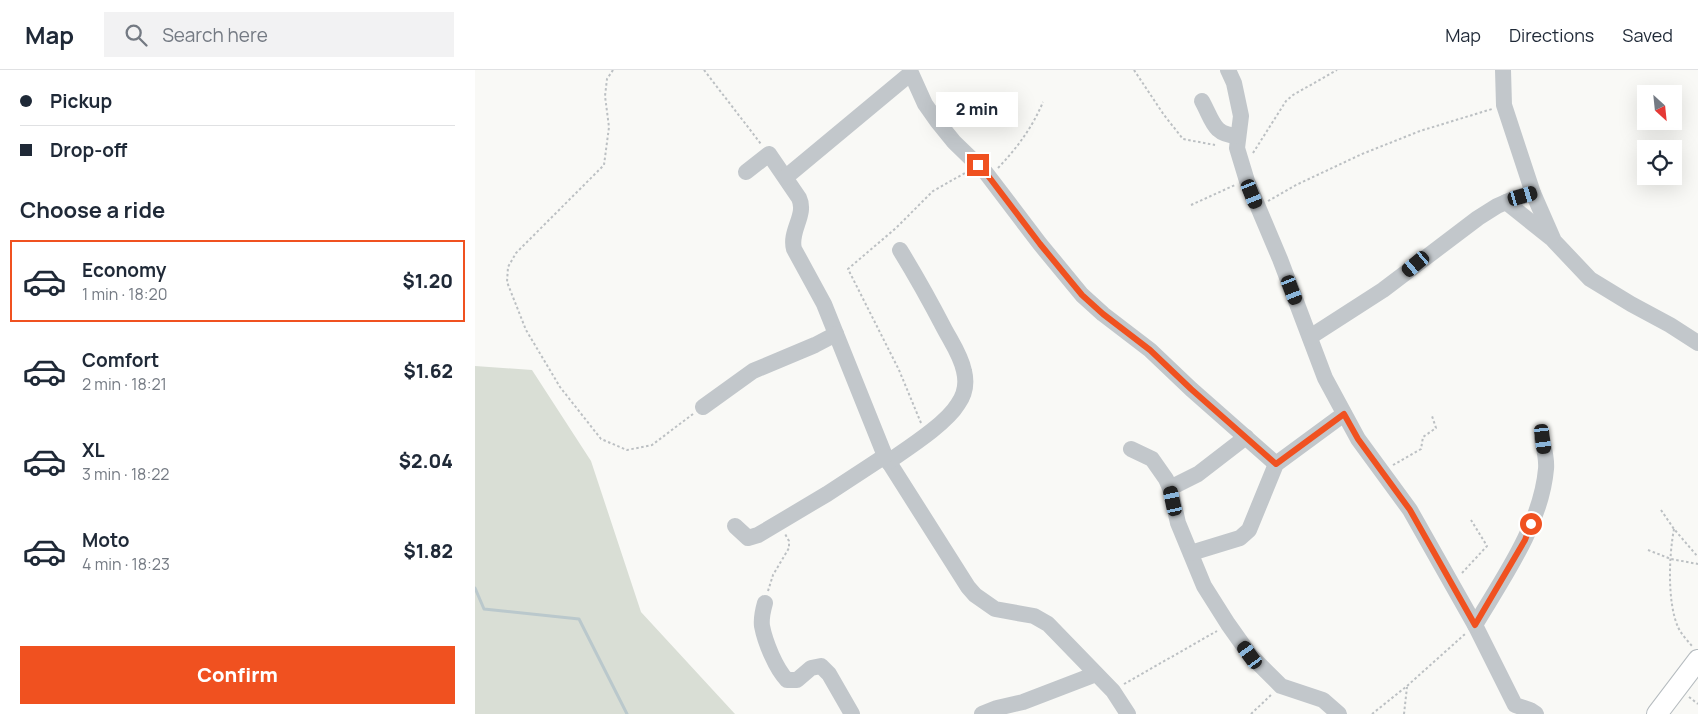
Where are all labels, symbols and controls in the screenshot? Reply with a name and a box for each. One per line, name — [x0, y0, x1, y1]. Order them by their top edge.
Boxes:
search box — [104, 12, 454, 57]
text: Map — [25, 18, 74, 51]
icon: search — [122, 21, 150, 49]
text: Search here — [162, 22, 268, 48]
text: Map — [1445, 23, 1481, 47]
text: Directions — [1509, 23, 1594, 47]
text: Saved — [1622, 23, 1673, 47]
north arrow — [1637, 85, 1683, 130]
map controls — [1637, 85, 1682, 185]
text: Pickup — [50, 88, 112, 114]
callout: 2 min — [937, 92, 1019, 128]
text: 2 min — [956, 98, 998, 120]
text: Drop-off — [50, 137, 127, 163]
button: locate — [1637, 140, 1682, 185]
route end — [967, 154, 989, 176]
car — [1239, 177, 1264, 211]
car — [1506, 185, 1539, 207]
text: Choose a ride — [20, 195, 165, 225]
car — [1399, 249, 1432, 279]
text: Economy — [82, 257, 166, 283]
icon: car — [22, 259, 67, 304]
text: $1.20 — [403, 268, 453, 294]
car — [1279, 273, 1304, 307]
text: 1 min · 18:20 — [82, 283, 167, 305]
text: Comfort — [82, 347, 159, 373]
icon: car — [22, 349, 67, 394]
text: $1.62 — [404, 358, 453, 384]
text: 2 min · 18:21 — [82, 373, 167, 395]
car — [1533, 423, 1552, 455]
text: XL — [82, 437, 105, 463]
icon: car — [22, 439, 67, 484]
text: $2.04 — [399, 448, 453, 474]
text: 3 min · 18:22 — [82, 463, 169, 485]
car — [1162, 485, 1183, 517]
route start — [1520, 513, 1542, 535]
text: Moto — [82, 527, 129, 553]
icon: car — [22, 529, 67, 574]
text: $1.82 — [404, 538, 453, 564]
text: 4 min · 18:23 — [82, 553, 170, 575]
car — [1235, 638, 1264, 672]
button: Confirm — [20, 646, 455, 704]

